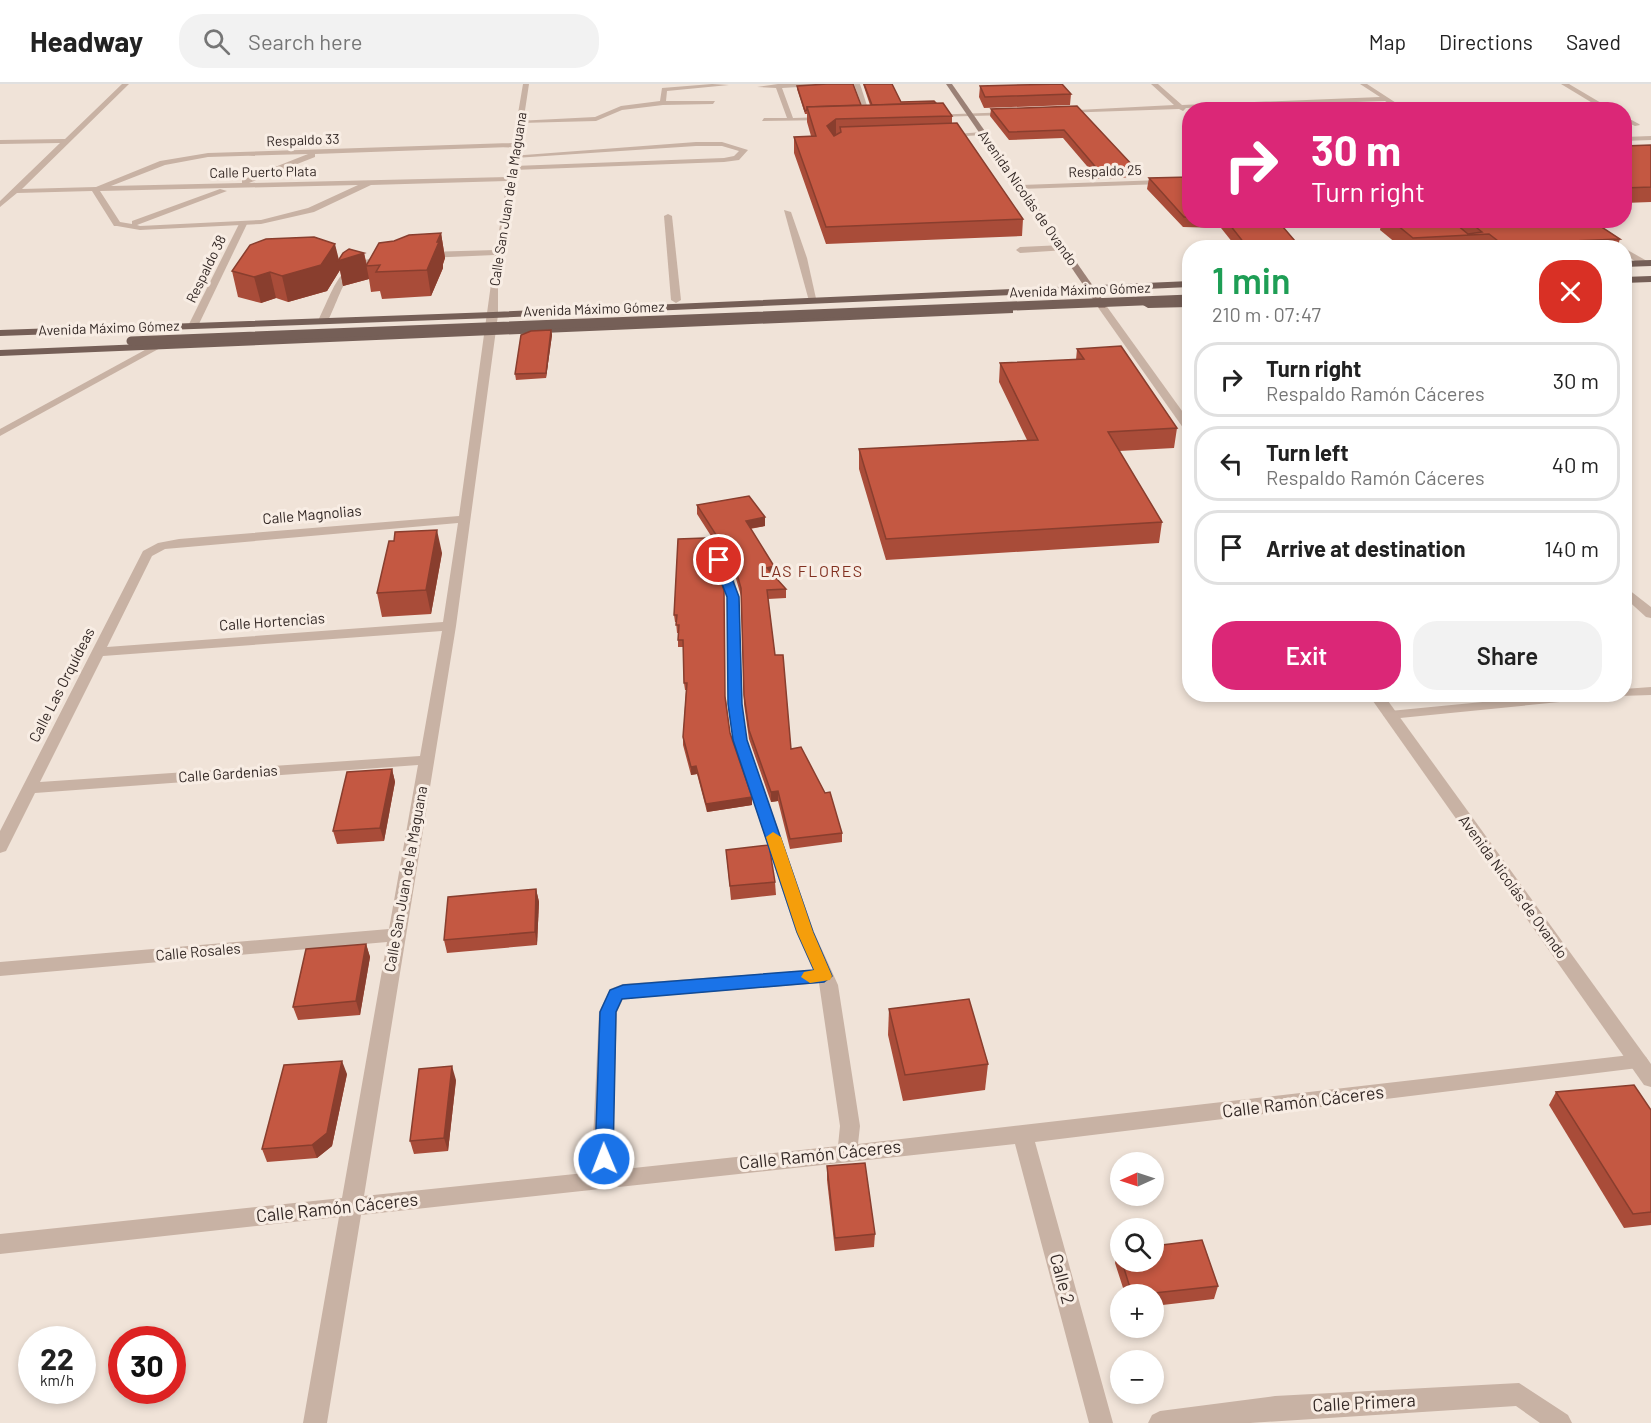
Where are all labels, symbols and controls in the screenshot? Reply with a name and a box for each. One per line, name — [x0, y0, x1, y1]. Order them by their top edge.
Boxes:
search box — [179, 14, 599, 68]
text: Headway — [30, 24, 143, 58]
icon: search — [200, 25, 233, 58]
text: Search here — [248, 28, 362, 54]
text: Map — [1369, 29, 1406, 54]
text: Directions — [1439, 29, 1533, 54]
text: Saved — [1566, 29, 1621, 54]
street label: Calle San Juan de la Maguana — [485, 111, 530, 287]
text: 30 m — [1311, 124, 1401, 174]
icon: right — [1212, 126, 1290, 204]
street label: Avenida Nicolás de Ovando — [975, 127, 1082, 269]
street label: Respaldo 33 — [266, 130, 340, 149]
street label: Respaldo 25 — [1068, 161, 1142, 180]
street label: Calle Puerto Plata — [209, 162, 317, 181]
text: Turn right — [1311, 175, 1425, 207]
street label: Respaldo 38 — [182, 232, 229, 305]
text: 1 min — [1212, 258, 1291, 301]
button: close — [1539, 260, 1602, 323]
street label: Avenida Máximo Gómez — [1009, 279, 1151, 300]
street label: Avenida Máximo Gómez — [523, 298, 665, 319]
text: 210 m · 07:47 — [1212, 302, 1321, 326]
street label: Avenida Máximo Gómez — [38, 317, 180, 338]
text: Turn right — [1266, 355, 1361, 381]
icon: right — [1215, 363, 1248, 396]
text: 30 m — [1553, 367, 1599, 393]
text: Respaldo Ramón Cáceres — [1266, 381, 1485, 405]
text: Turn left — [1266, 439, 1349, 465]
icon: left — [1215, 447, 1248, 480]
text: 40 m — [1552, 451, 1599, 477]
text: Respaldo Ramón Cáceres — [1266, 465, 1485, 489]
street label: Calle Magnolias — [262, 501, 362, 527]
icon: arrive — [1215, 531, 1248, 564]
pin — [693, 534, 744, 585]
text: Arrive at destination — [1266, 535, 1465, 561]
text: 140 m — [1544, 535, 1599, 561]
icon: arrive — [702, 543, 735, 576]
district label: LAS FLORES — [760, 561, 864, 580]
street label: Calle Hortencias — [218, 608, 325, 634]
button: Exit — [1212, 621, 1401, 690]
button: Share — [1413, 621, 1602, 690]
street label: Calle Las Orquídeas — [24, 624, 98, 745]
street label: Calle Gardenias — [178, 761, 278, 785]
street label: Calle San Juan de la Maguana — [380, 784, 430, 973]
street label: Avenida Nicolás de Ovando — [1456, 811, 1572, 962]
street label: Calle Rosales — [155, 938, 241, 964]
street label: Calle Ramón Cáceres — [1221, 1080, 1385, 1122]
position arrow — [572, 1127, 636, 1191]
street label: Calle Ramón Cáceres — [738, 1135, 902, 1173]
north arrow — [1110, 1152, 1164, 1206]
map controls — [1110, 1152, 1164, 1404]
street label: Calle Ramón Cáceres — [255, 1188, 419, 1226]
button: search — [1110, 1218, 1164, 1272]
street label: Calle 2 — [1046, 1251, 1080, 1306]
button: + — [1110, 1284, 1164, 1338]
speed limit sign: 30 — [108, 1326, 186, 1404]
text: 22 — [40, 1340, 74, 1376]
button: − — [1110, 1350, 1164, 1404]
text: km/h — [40, 1371, 74, 1389]
street label: Calle Primera — [1312, 1388, 1416, 1416]

